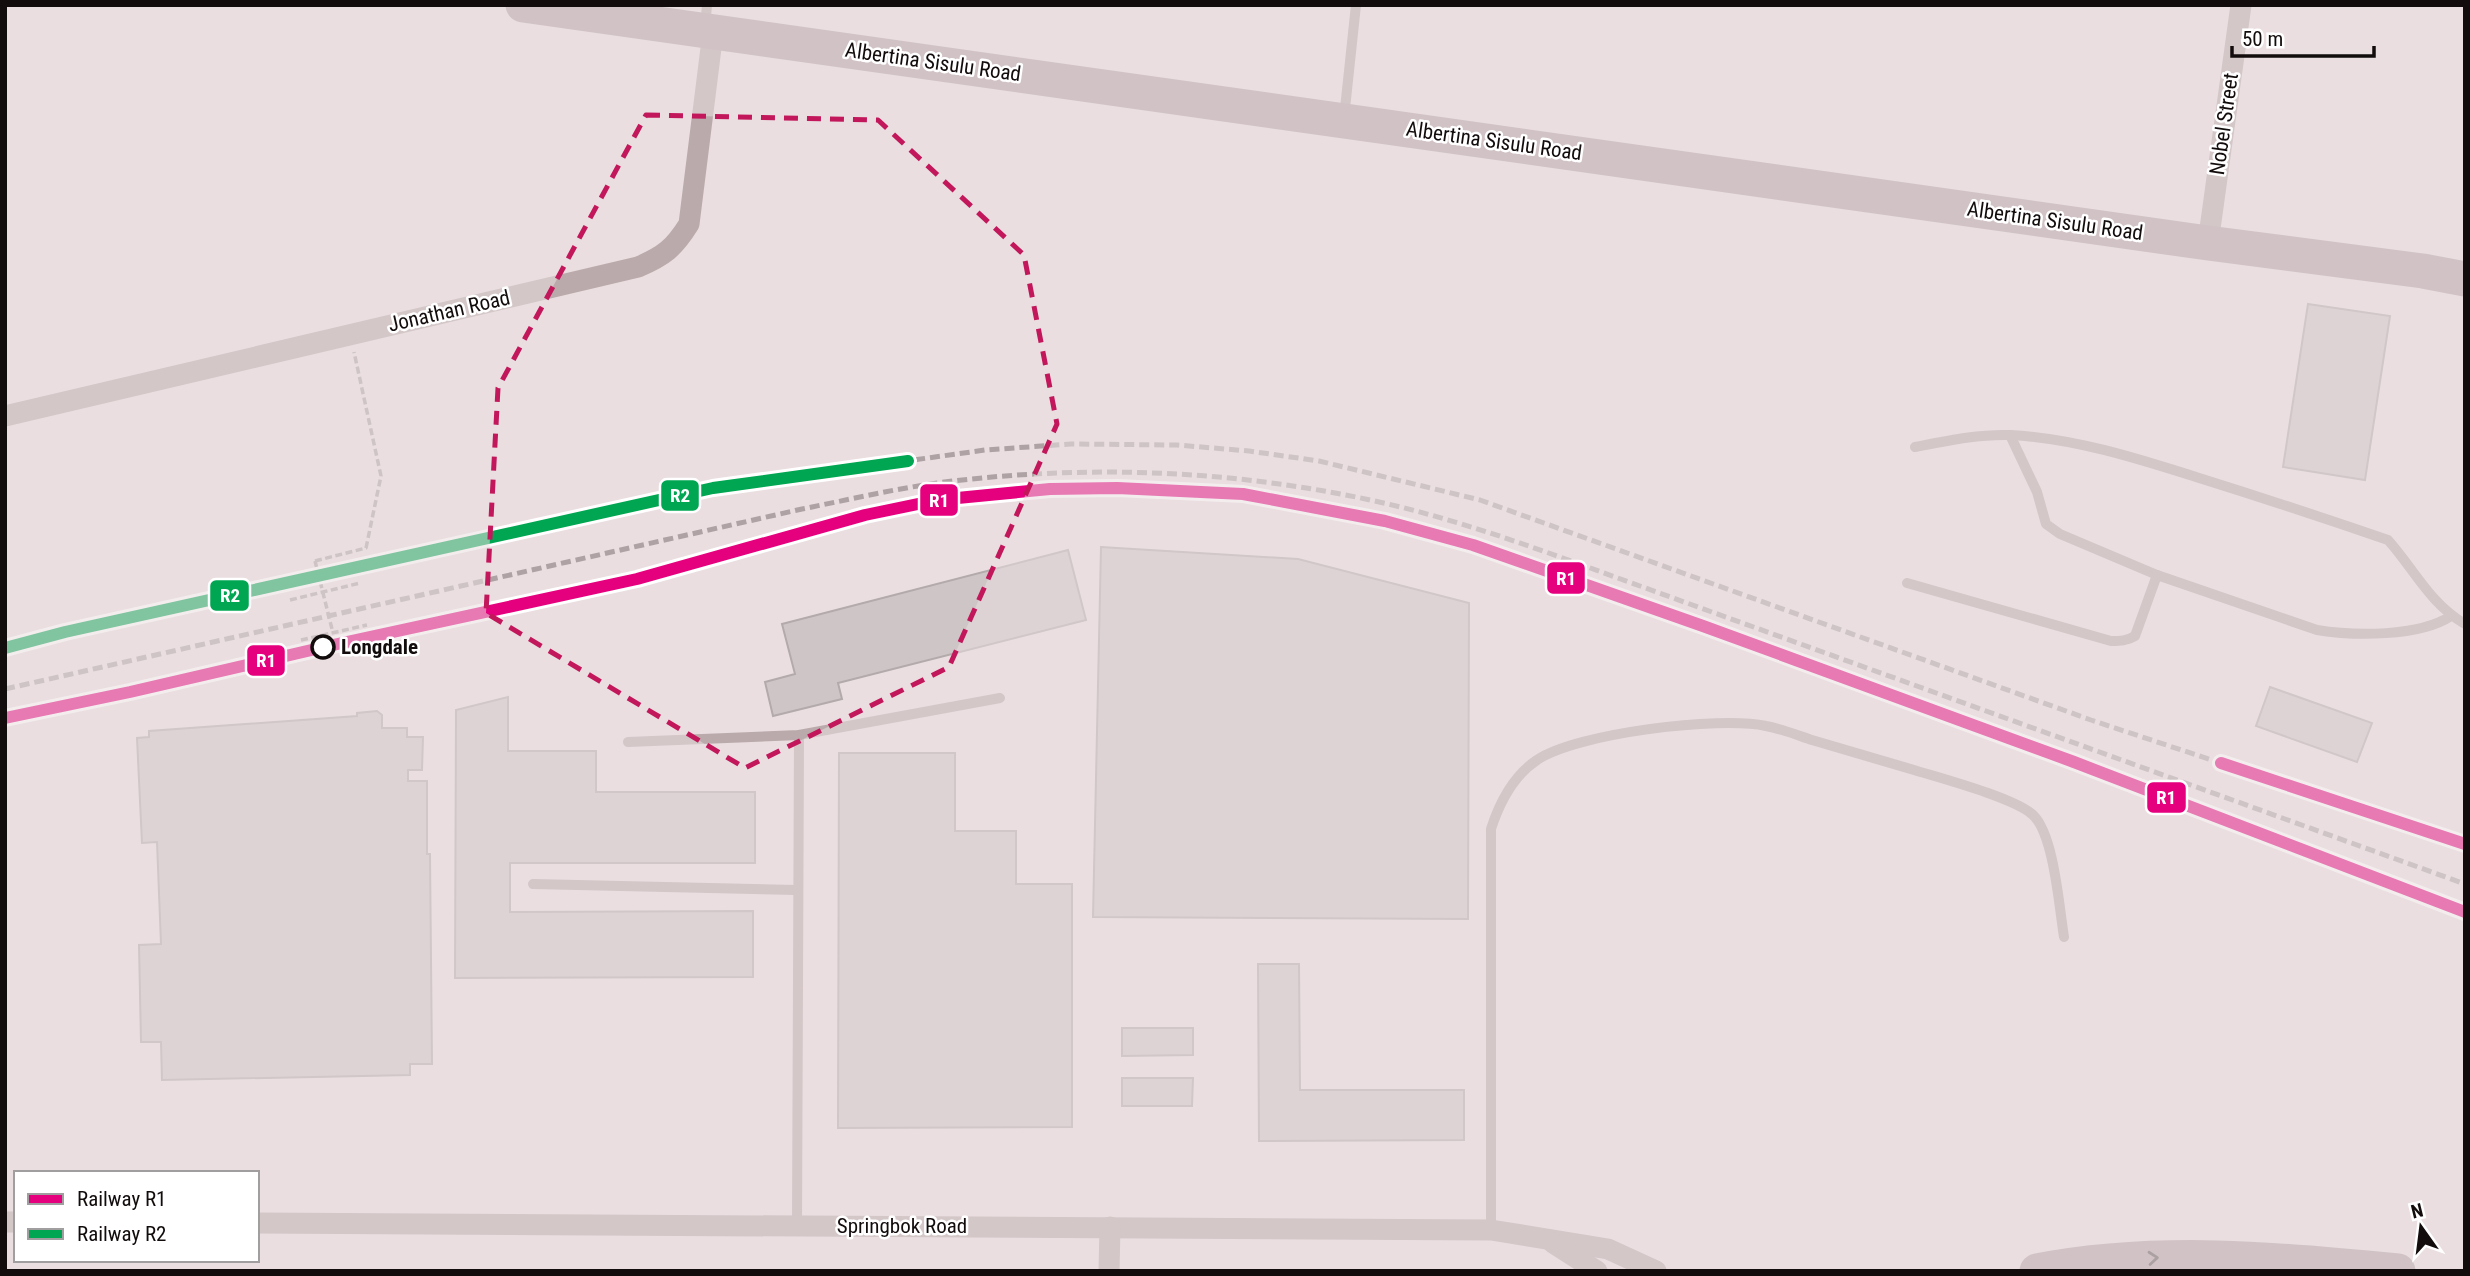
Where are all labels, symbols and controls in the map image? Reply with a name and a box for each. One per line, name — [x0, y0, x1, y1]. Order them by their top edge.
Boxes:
scale bar — [2232, 14, 2374, 58]
text: 50 m — [2242, 27, 2283, 51]
street label: Albertina Sisulu Road — [843, 38, 1023, 86]
street label: Nobel Street — [2205, 72, 2243, 176]
street label: Albertina Sisulu Road — [1404, 117, 1584, 165]
street label: Albertina Sisulu Road — [1965, 197, 2145, 245]
street label: Jonathan Road — [386, 285, 512, 337]
line badge: R2 — [660, 479, 700, 512]
line badge: R1 — [919, 483, 959, 517]
text: R2 — [670, 484, 690, 507]
text: R1 — [929, 489, 949, 512]
line badge: R1 — [1546, 561, 1586, 595]
text: R1 — [1556, 567, 1576, 590]
line badge: R2 — [209, 579, 250, 612]
text: R2 — [220, 584, 240, 607]
marker: Longdale — [311, 635, 335, 659]
place label: Longdale — [341, 635, 418, 659]
line badge: R1 — [246, 644, 286, 677]
text: R1 — [256, 649, 276, 672]
line badge: R1 — [2146, 781, 2187, 814]
text: R1 — [2156, 786, 2176, 809]
legend — [14, 1171, 259, 1262]
text: Railway R1 — [77, 1187, 166, 1211]
north arrow — [2386, 1192, 2456, 1262]
text: N — [2409, 1198, 2425, 1224]
street label: Springbok Road — [837, 1214, 967, 1238]
text: Railway R2 — [77, 1222, 166, 1246]
one-way arrow — [2148, 1251, 2159, 1266]

